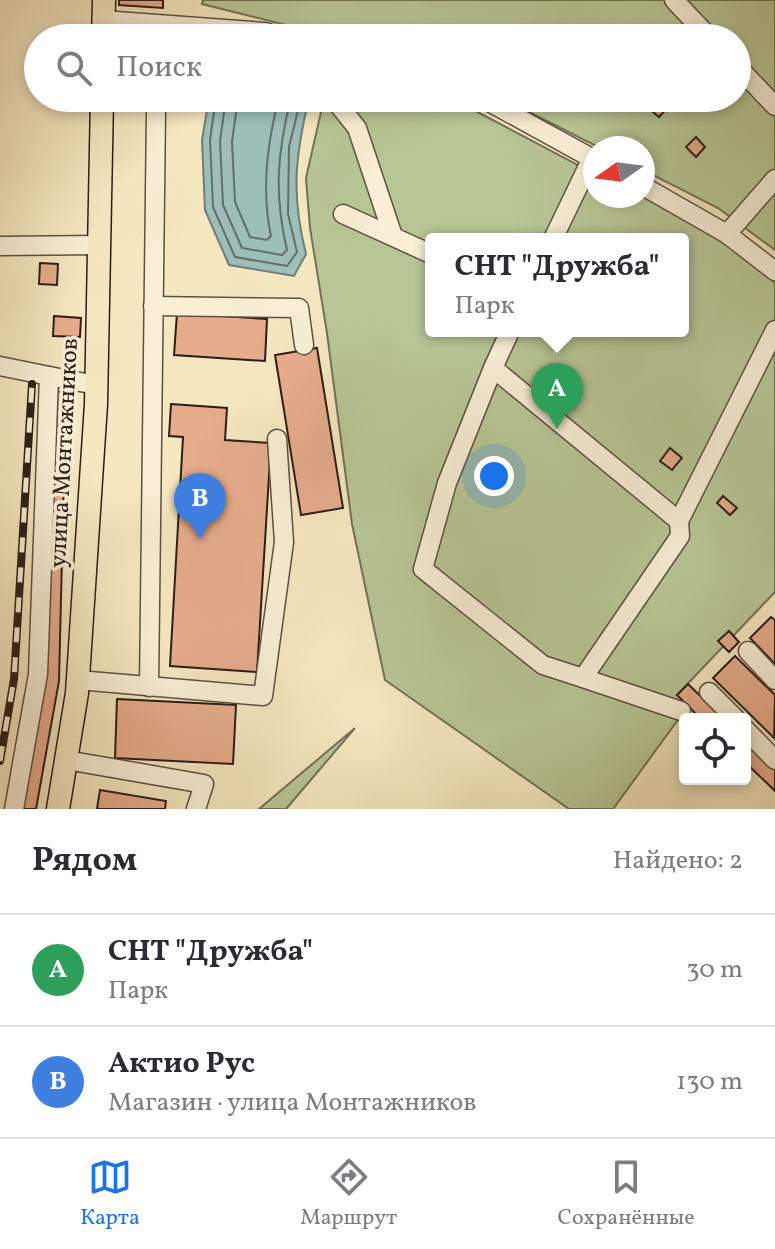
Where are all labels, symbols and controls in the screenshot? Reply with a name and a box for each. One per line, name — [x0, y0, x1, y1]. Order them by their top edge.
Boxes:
search box — [24, 24, 751, 112]
icon: search — [52, 46, 96, 90]
text: Поиск — [116, 47, 202, 89]
north arrow — [583, 136, 655, 208]
popup — [425, 233, 689, 337]
text: СНТ "Дружба" — [454, 246, 660, 288]
text: Парк — [454, 288, 515, 324]
street label: улица Монтажников — [42, 337, 88, 569]
pin: A — [531, 363, 583, 429]
your location — [474, 456, 514, 496]
pin: B — [174, 473, 226, 539]
map controls — [679, 713, 751, 785]
button: locate — [679, 713, 751, 785]
text: Рядом — [32, 838, 137, 885]
text: Найдено: 2 — [613, 843, 743, 879]
text: СНТ "Дружба" — [108, 931, 313, 973]
text: A — [49, 952, 67, 988]
text: 30 m — [686, 952, 743, 988]
text: Парк — [108, 973, 168, 1009]
text: Актио Рус — [108, 1043, 255, 1085]
text: B — [49, 1064, 67, 1100]
text: 130 m — [676, 1064, 743, 1100]
text: Магазин · улица Монтажников — [108, 1085, 476, 1121]
tab: Карта — [80, 1155, 140, 1234]
tab: Маршрут — [300, 1155, 397, 1234]
tab: Сохранённые — [558, 1155, 695, 1234]

